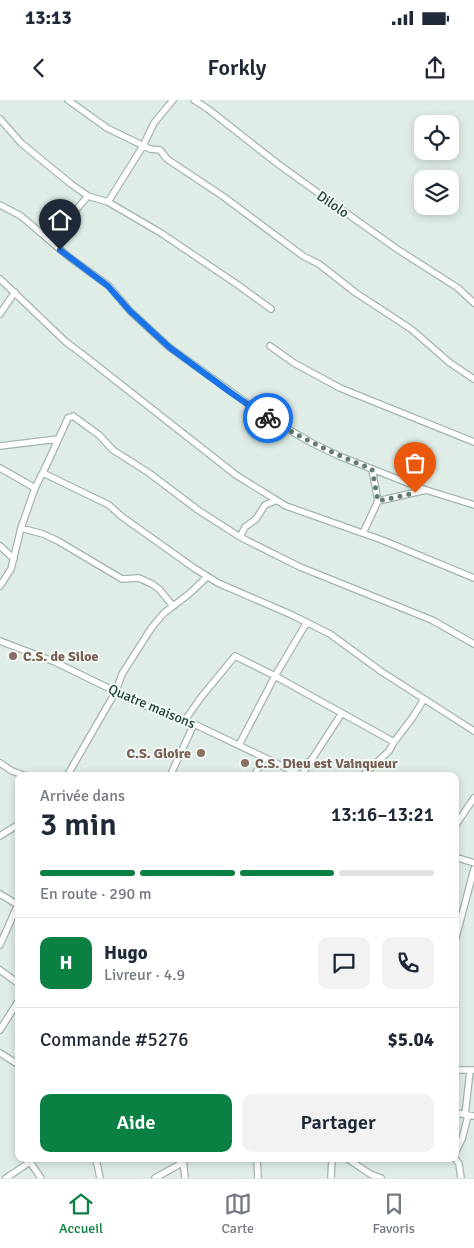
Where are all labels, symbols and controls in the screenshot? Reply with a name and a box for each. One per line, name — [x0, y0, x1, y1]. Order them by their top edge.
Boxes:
text: 13:13 — [25, 6, 72, 30]
icon: back — [25, 54, 53, 82]
text: Forkly — [208, 54, 266, 81]
icon: share — [421, 54, 449, 82]
map controls — [414, 115, 459, 215]
button: locate — [414, 115, 459, 160]
button: layers — [414, 170, 459, 215]
street label: Dilolo — [313, 187, 352, 222]
pin — [39, 199, 81, 250]
icon: home — [46, 206, 74, 234]
courier — [243, 393, 293, 443]
icon: bike — [254, 404, 282, 432]
pin — [394, 442, 436, 493]
icon: bag — [401, 449, 429, 477]
place label: C.S. de Siloe — [23, 648, 99, 665]
marker: C.S. de Siloe — [7, 650, 19, 662]
street label: Quatre maisons — [106, 680, 198, 732]
place label: C.S. Gloire — [126, 745, 191, 762]
marker: C.S. Gloire — [195, 747, 207, 759]
place label: C.S. Dieu est Vainqueur — [255, 755, 398, 772]
marker: C.S. Dieu est Vainqueur — [239, 757, 251, 769]
text: Arrivée dans — [40, 786, 125, 806]
text: 13:16–13:21 — [331, 803, 434, 827]
text: 3 min — [40, 805, 117, 844]
text: En route · 290 m — [40, 884, 152, 904]
button: chat — [318, 937, 370, 989]
button: phone — [382, 937, 434, 989]
text: Hugo — [104, 941, 148, 965]
text: H — [59, 951, 73, 975]
text: Livreur · 4.9 — [104, 965, 185, 985]
text: Commande #5276 — [40, 1028, 189, 1052]
text: $5.04 — [388, 1028, 434, 1052]
button: Aide — [40, 1094, 232, 1152]
button: Partager — [242, 1094, 434, 1152]
tab: Accueil — [59, 1190, 103, 1237]
tab: Carte — [221, 1190, 254, 1237]
tab: Favoris — [372, 1190, 415, 1237]

